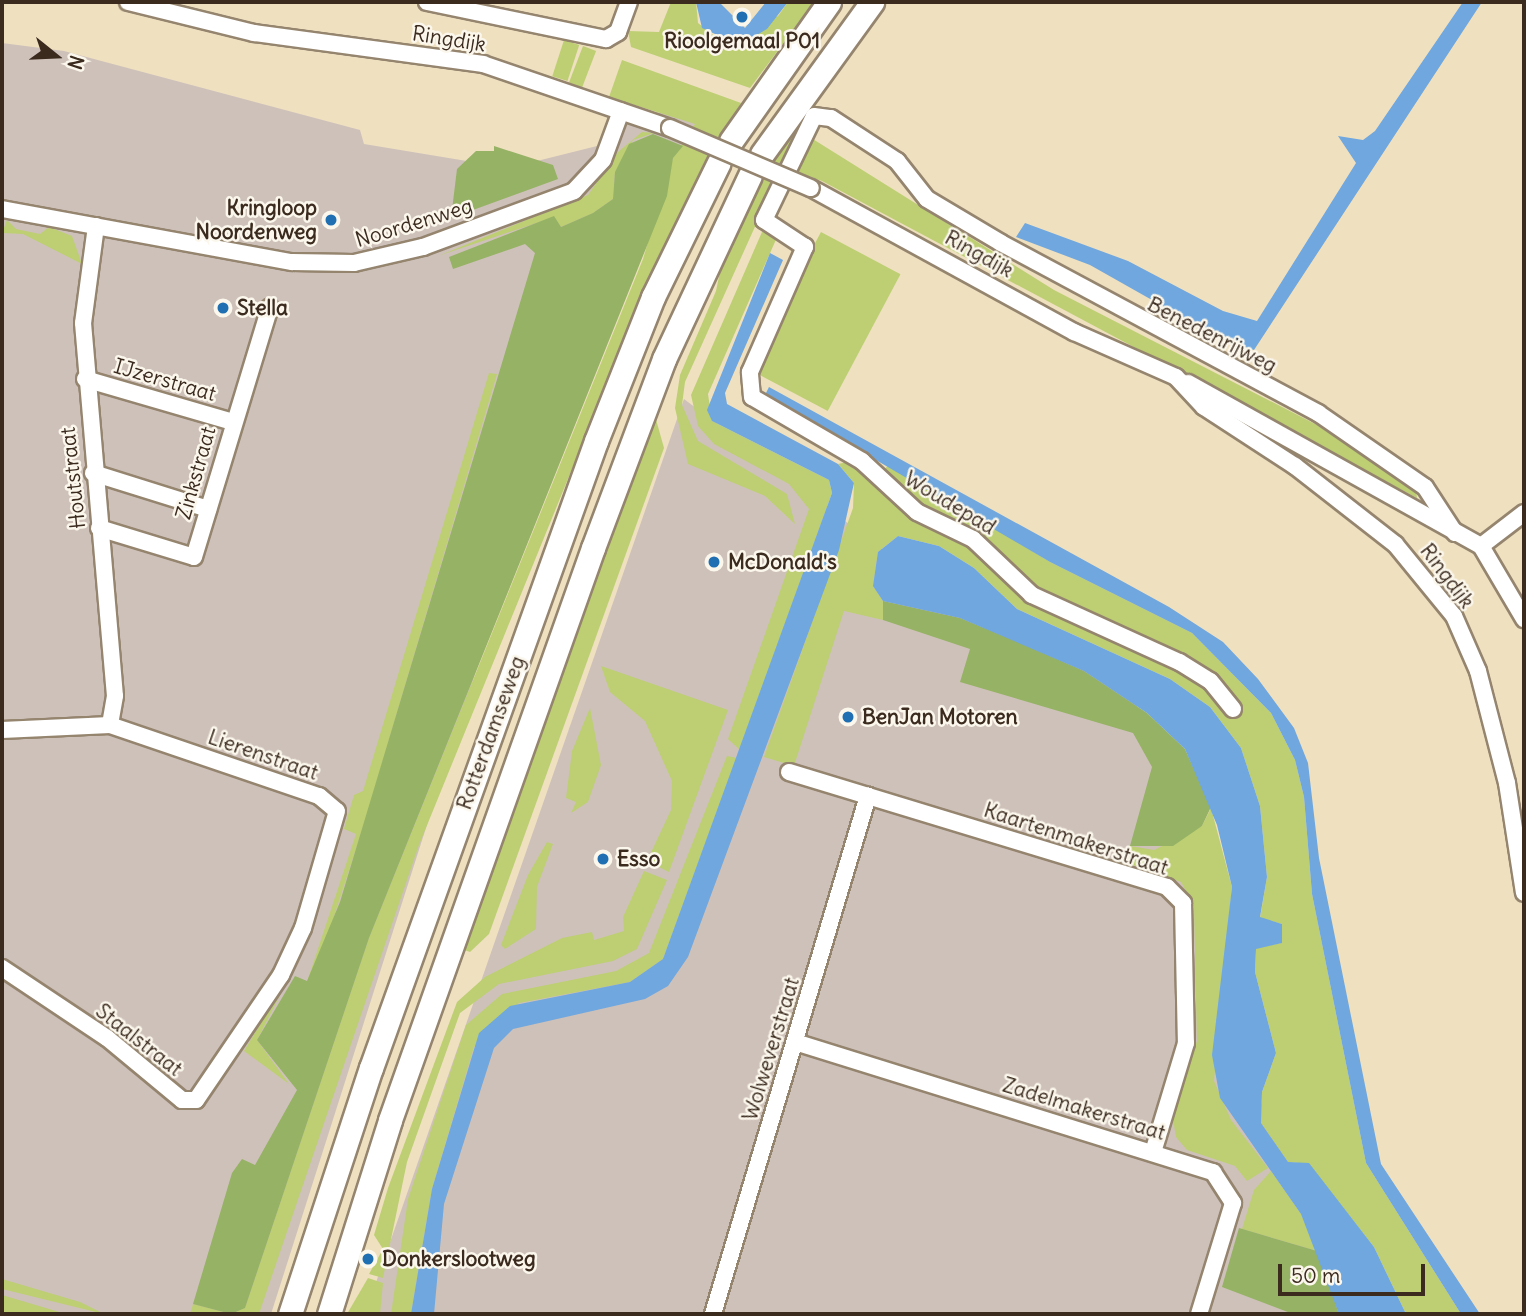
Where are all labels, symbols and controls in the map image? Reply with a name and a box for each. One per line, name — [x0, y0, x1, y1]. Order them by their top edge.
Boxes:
marker: Rioolgemaal P01 — [734, 9, 750, 25]
north arrow — [21, 21, 91, 91]
street label: Ringdijk — [410, 21, 488, 57]
place label: Rioolgemaal P01 — [664, 28, 820, 54]
text: N — [63, 53, 89, 72]
street label: Noordenweg — [352, 193, 476, 253]
place label: Kringloop Noordenweg — [196, 195, 317, 245]
marker: Kringloop Noordenweg — [323, 212, 339, 228]
street label: Ringdijk — [940, 225, 1018, 283]
street label: Benedenrijweg — [1143, 292, 1281, 378]
place label: Stella — [237, 295, 288, 321]
marker: Stella — [215, 300, 231, 316]
street label: IJzerstraat — [111, 353, 219, 407]
street label: Zinkstraat — [171, 424, 221, 522]
street label: Houtstraat — [55, 426, 91, 530]
street label: Woudepad — [900, 466, 1000, 540]
street label: Ringdijk — [1415, 539, 1479, 613]
place label: McDonald's — [728, 549, 837, 575]
marker: McDonald's — [706, 554, 722, 570]
street label: Rotterdamseweg — [452, 653, 530, 813]
place label: BenJan Motoren — [862, 704, 1018, 730]
marker: BenJan Motoren — [840, 709, 856, 725]
street label: Lierenstraat — [205, 724, 321, 786]
street label: Kaartenmakerstraat — [981, 797, 1171, 881]
place label: Esso — [617, 846, 660, 872]
marker: Esso — [595, 851, 611, 867]
street label: Wolweverstraat — [737, 974, 805, 1124]
street label: Staalstraat — [91, 998, 187, 1082]
street label: Zadelmakerstraat — [1000, 1072, 1168, 1146]
place label: Donkerslootweg — [382, 1246, 536, 1272]
scale bar — [1281, 1250, 1428, 1294]
marker: Donkerslootweg — [360, 1251, 376, 1267]
text: 50 m — [1291, 1262, 1340, 1289]

